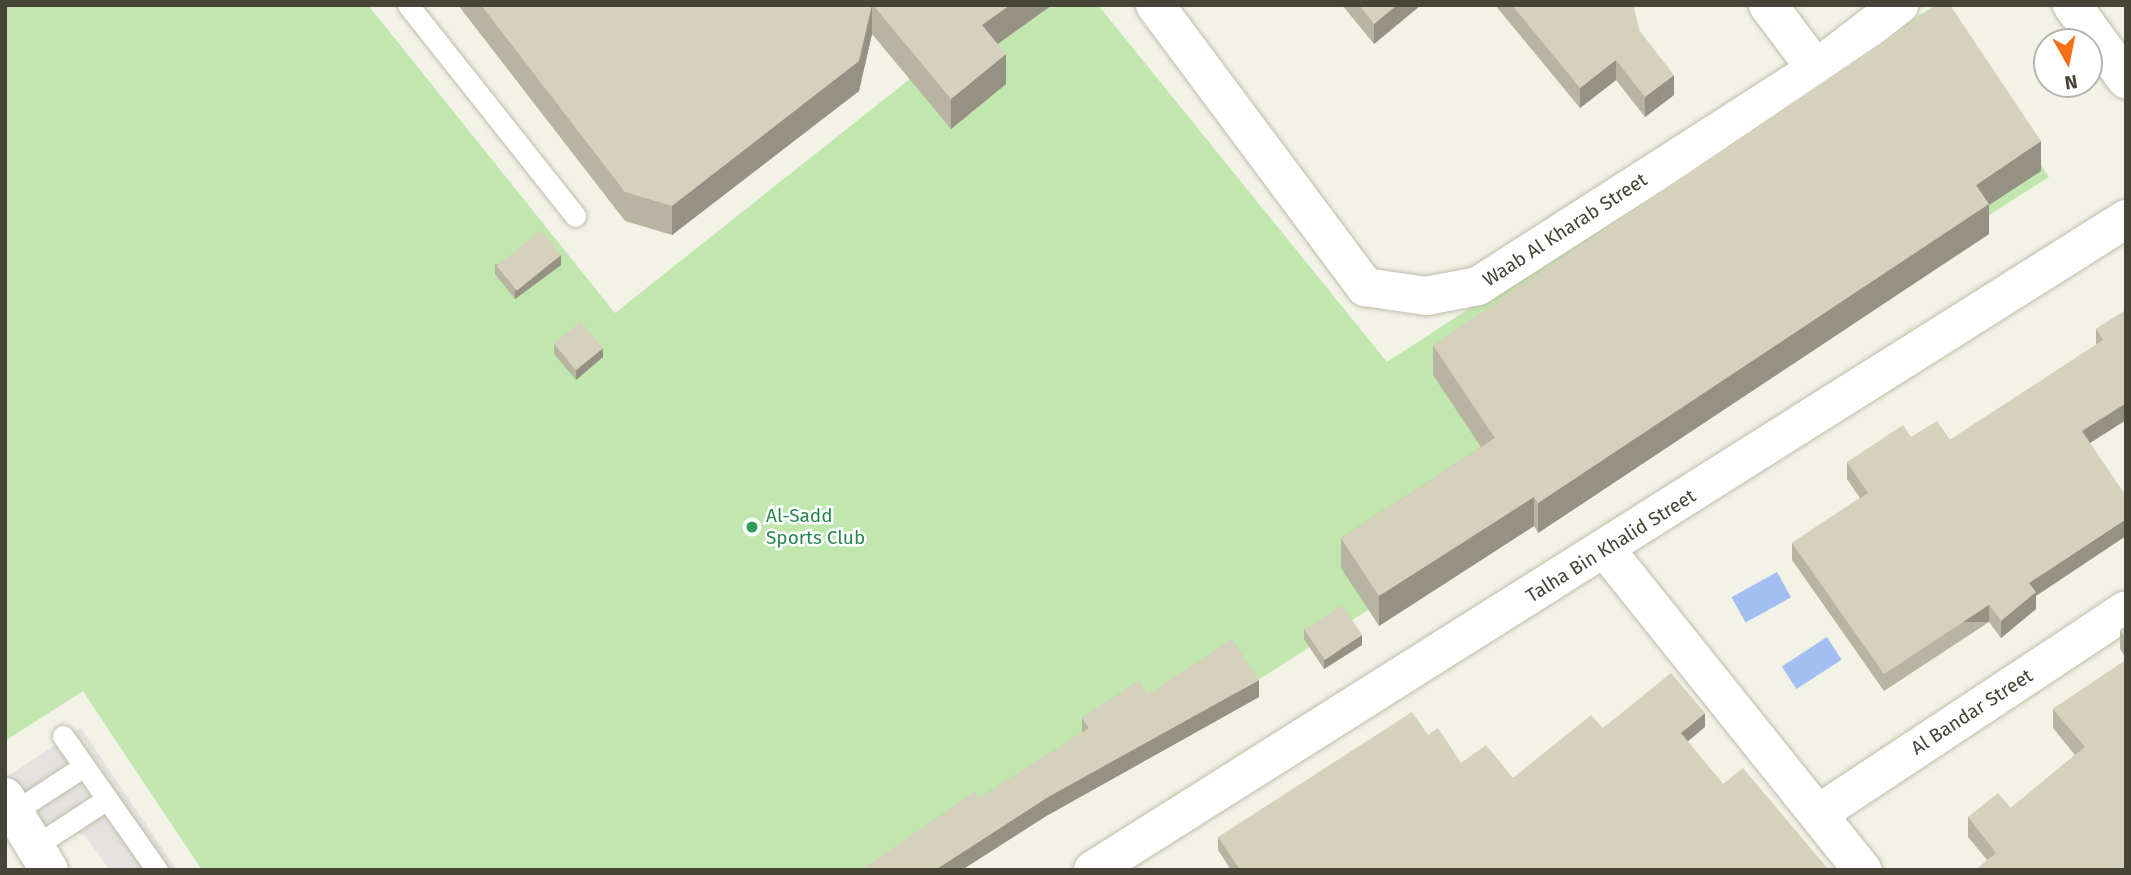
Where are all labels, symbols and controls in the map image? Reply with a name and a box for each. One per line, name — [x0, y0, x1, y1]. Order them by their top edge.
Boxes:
north arrow — [2033, 28, 2103, 98]
text: N — [2063, 70, 2079, 95]
street label: Waab Al Kharab Street — [1479, 168, 1651, 292]
street label: Talha Bin Khalid Street — [1522, 485, 1700, 607]
place label: Al-Sadd Sports Club — [766, 505, 865, 549]
marker: Al-Sadd Sports Club — [744, 519, 760, 535]
street label: Al Bandar Street — [1907, 664, 2037, 760]

